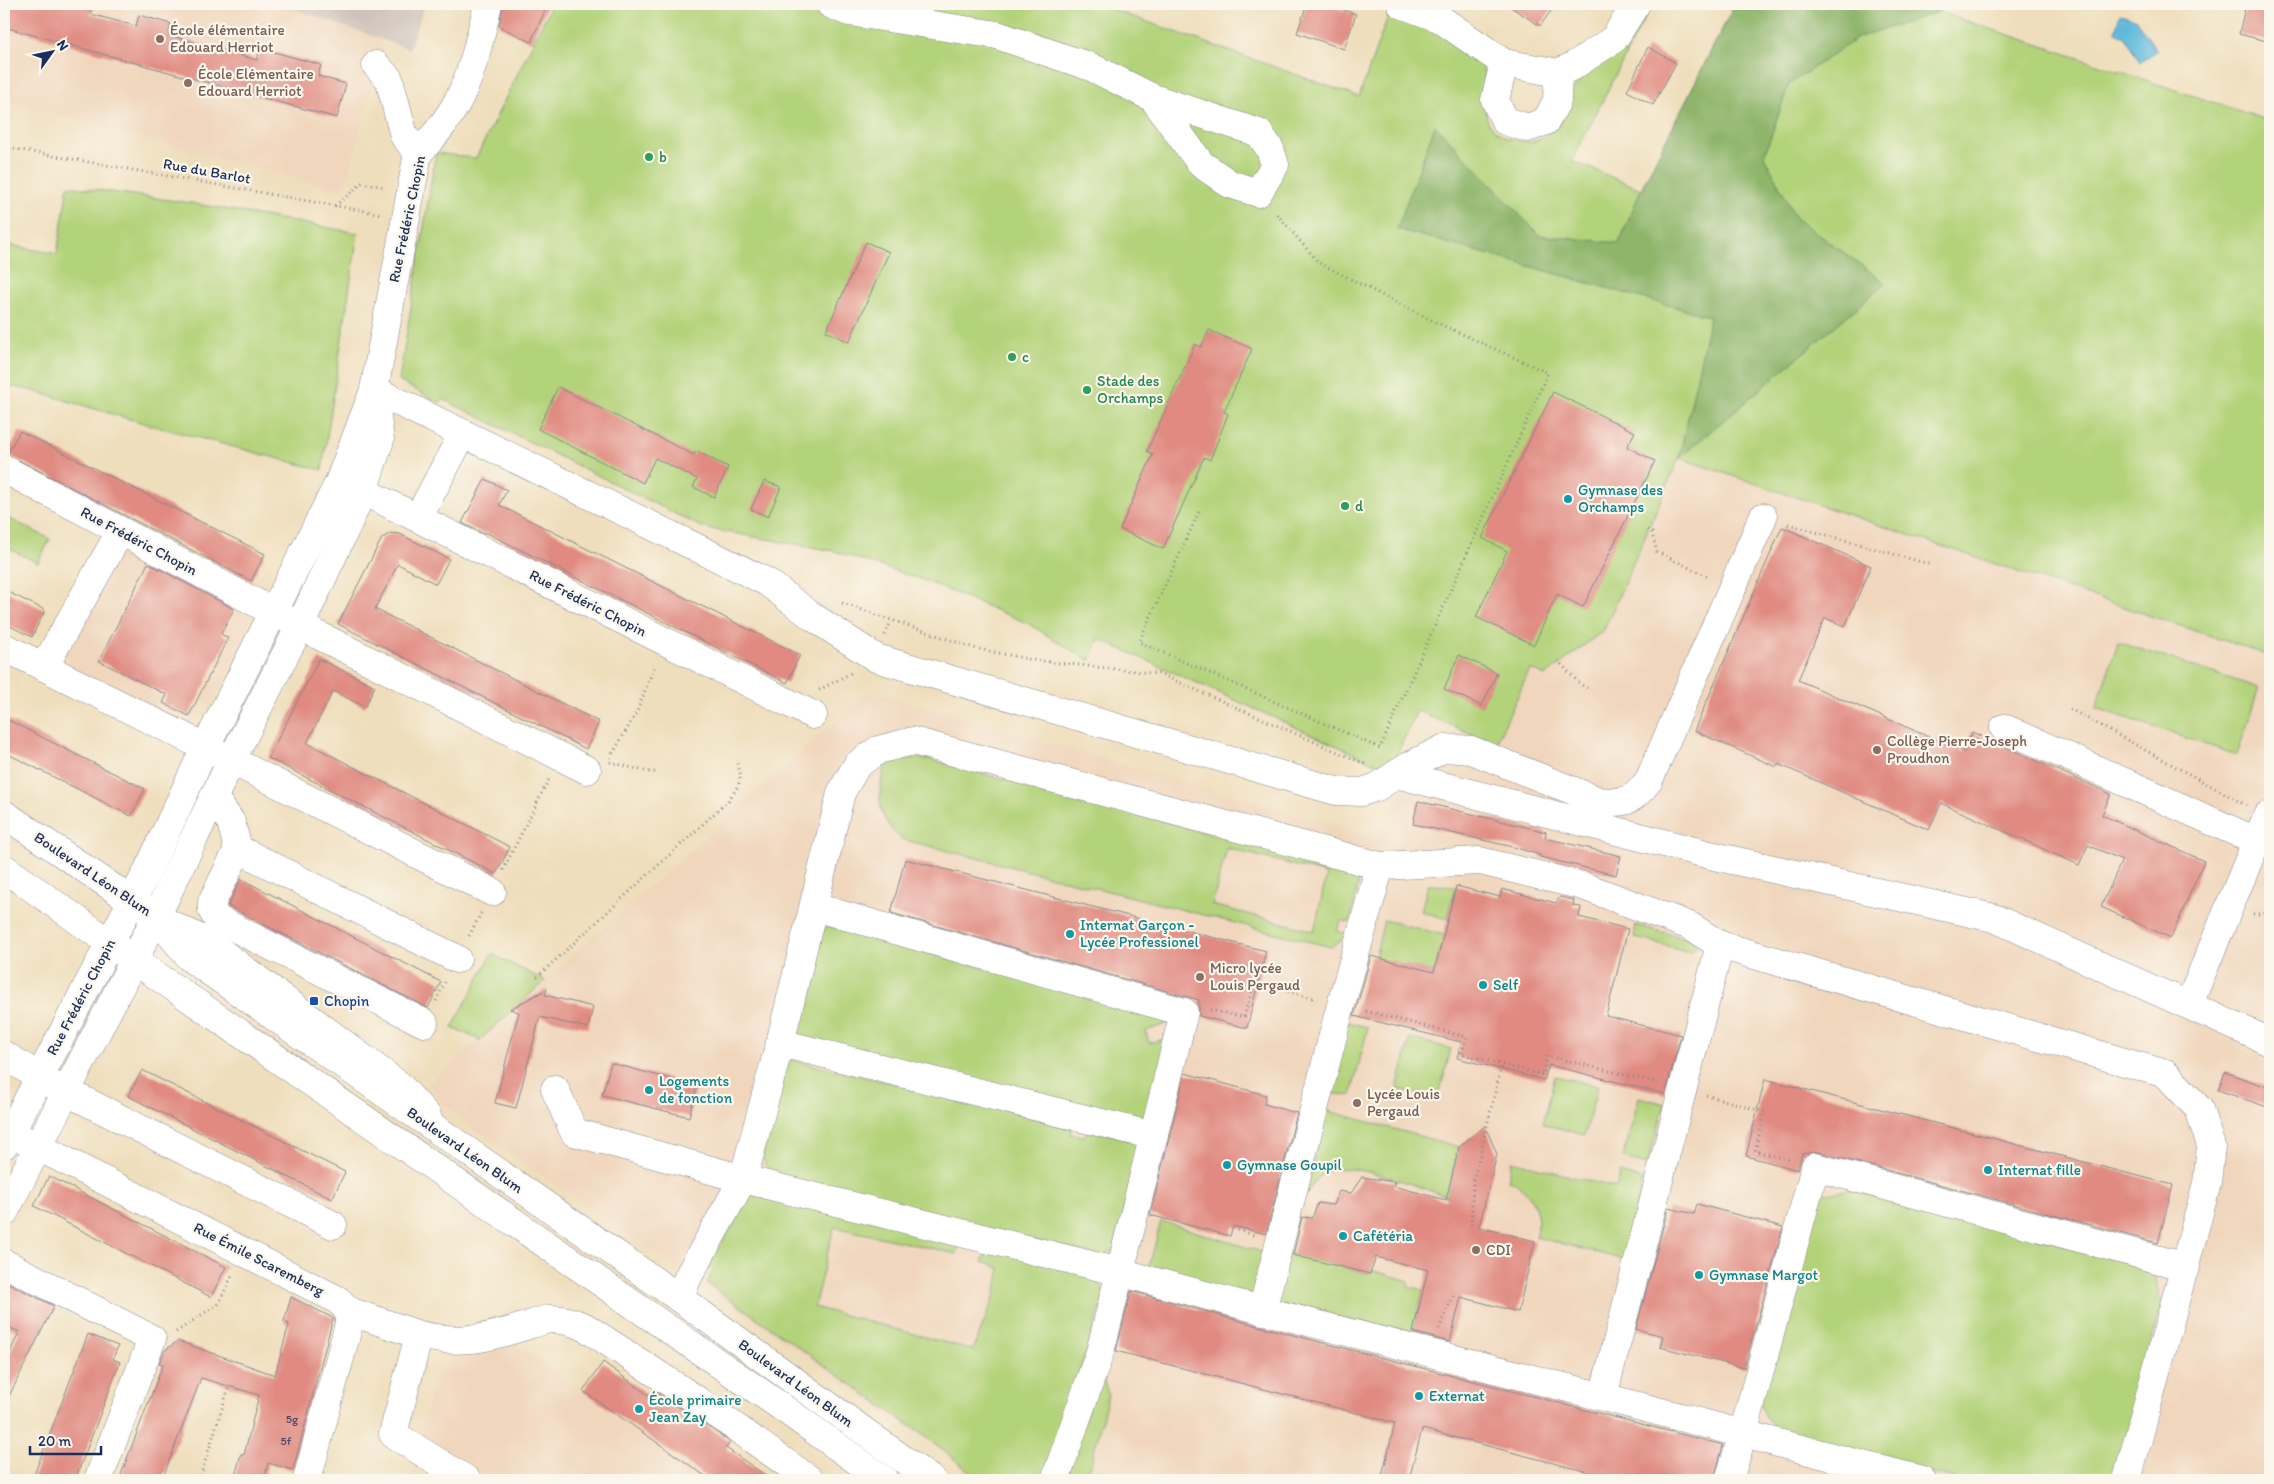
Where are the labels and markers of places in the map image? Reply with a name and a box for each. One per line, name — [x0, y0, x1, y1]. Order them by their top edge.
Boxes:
place label: École élémentaire Edouard Herriot — [170, 21, 285, 56]
marker: École élémentaire Edouard Herriot — [154, 33, 166, 45]
place label: École Elémentaire Edouard Herriot — [198, 65, 314, 100]
marker: École Elémentaire Edouard Herriot — [182, 77, 194, 89]
place label: b — [659, 148, 667, 166]
marker: b — [643, 151, 655, 163]
place label: c — [1022, 348, 1029, 366]
marker: c — [1006, 351, 1018, 363]
place label: Stade des Orchamps — [1097, 372, 1163, 407]
marker: Stade des Orchamps — [1081, 384, 1093, 396]
place label: Gymnase des Orchamps — [1578, 481, 1663, 516]
marker: Gymnase des Orchamps — [1562, 493, 1574, 505]
place label: d — [1355, 497, 1364, 515]
marker: d — [1339, 500, 1351, 512]
place label: Collège Pierre-Joseph Proudhon — [1887, 732, 2027, 767]
marker: Collège Pierre-Joseph Proudhon — [1871, 744, 1883, 756]
place label: Internat Garçon - Lycée Professionel — [1080, 916, 1199, 951]
marker: Internat Garçon - Lycée Professionel — [1064, 928, 1076, 940]
place label: Micro lycée Louis Pergaud — [1210, 959, 1301, 994]
marker: Micro lycée Louis Pergaud — [1194, 971, 1206, 983]
place label: Self — [1493, 976, 1519, 994]
marker: Self — [1477, 979, 1489, 991]
place label: Chopin — [324, 992, 370, 1010]
marker: Chopin — [308, 995, 320, 1007]
place label: Logements de fonction — [659, 1072, 733, 1107]
marker: Logements de fonction — [643, 1084, 655, 1096]
place label: Lycée Louis Pergaud — [1367, 1085, 1440, 1120]
marker: Lycée Louis Pergaud — [1351, 1097, 1363, 1109]
place label: Gymnase Goupil — [1237, 1156, 1342, 1174]
marker: Gymnase Goupil — [1221, 1159, 1233, 1171]
place label: Internat fille — [1998, 1161, 2081, 1179]
marker: Internat fille — [1982, 1164, 1994, 1176]
place label: Cafétéria — [1353, 1227, 1413, 1245]
marker: Cafétéria — [1337, 1230, 1349, 1242]
place label: CDI — [1486, 1241, 1511, 1259]
marker: CDI — [1470, 1244, 1482, 1256]
place label: Gymnase Margot — [1709, 1266, 1818, 1284]
marker: Gymnase Margot — [1693, 1269, 1705, 1281]
place label: Externat — [1429, 1387, 1485, 1405]
marker: Externat — [1413, 1390, 1425, 1402]
place label: École primaire Jean Zay — [649, 1391, 741, 1426]
marker: École primaire Jean Zay — [633, 1403, 645, 1415]

